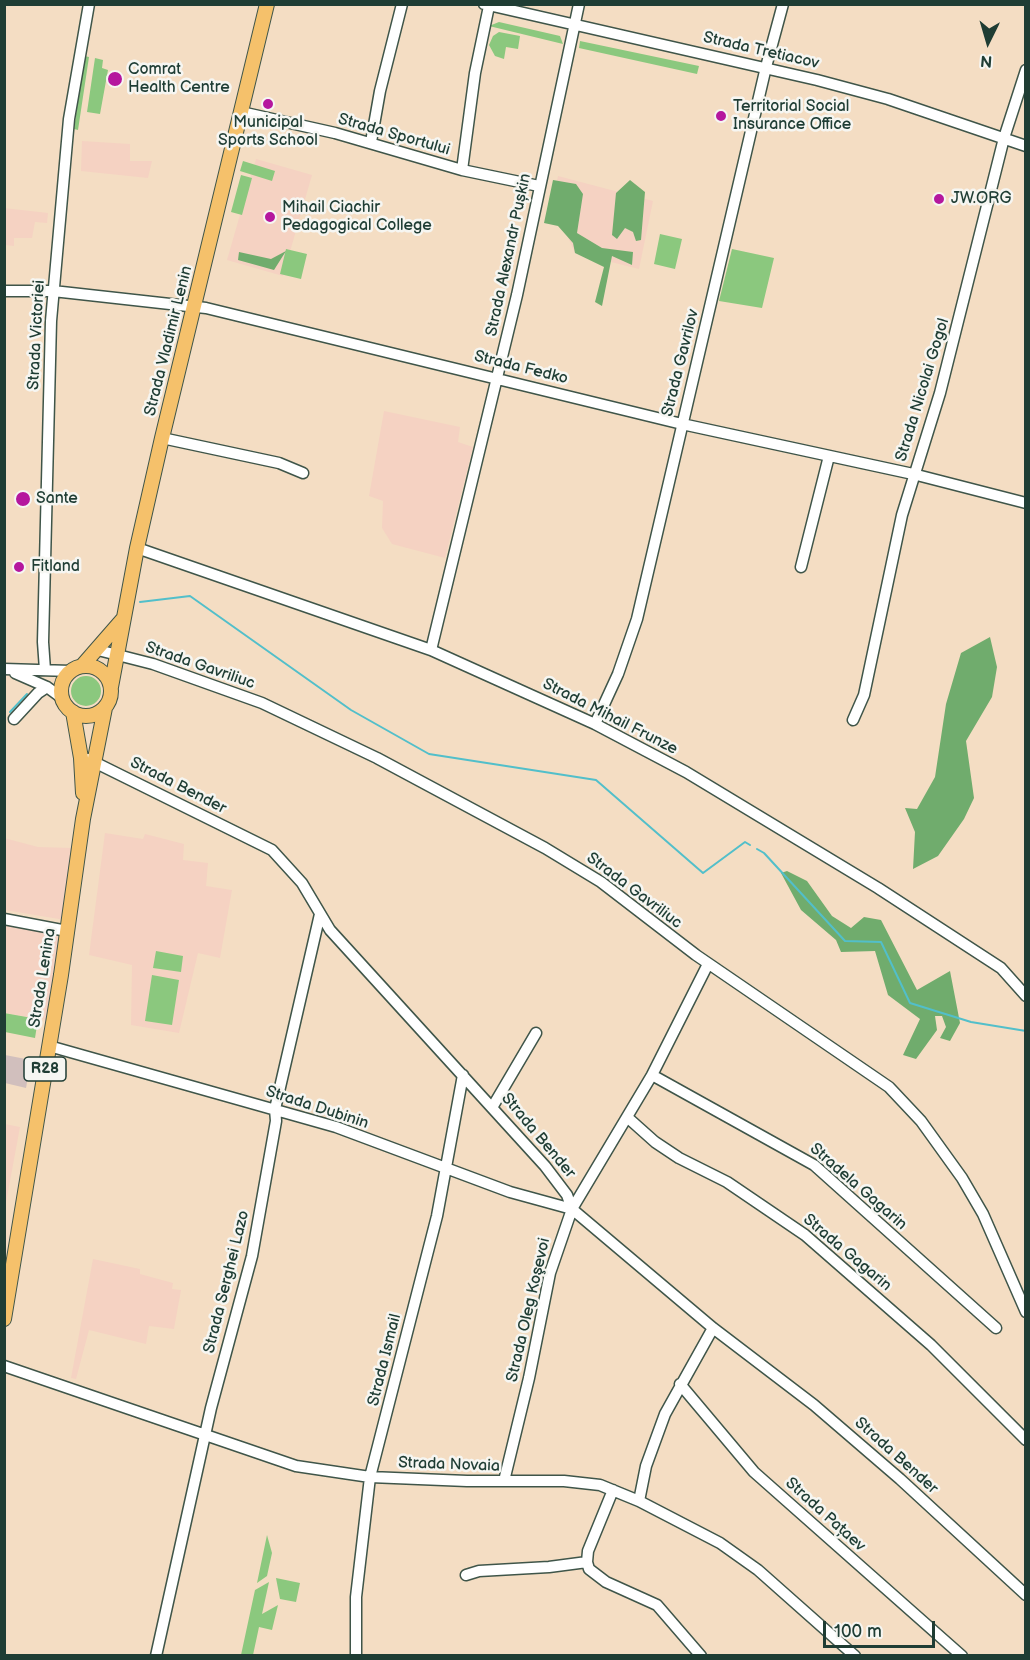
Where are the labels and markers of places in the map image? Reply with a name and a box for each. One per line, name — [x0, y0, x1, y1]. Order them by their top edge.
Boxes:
place label: Comrat Health Centre — [128, 60, 230, 98]
marker: Comrat Health Centre — [106, 70, 124, 88]
marker: Municipal Sports School — [261, 97, 275, 111]
place label: Territorial Social Insurance Office — [733, 97, 851, 135]
marker: Territorial Social Insurance Office — [714, 109, 728, 123]
place label: Municipal Sports School — [218, 113, 318, 151]
place label: JW.ORG — [951, 189, 1011, 209]
marker: JW.ORG — [932, 192, 946, 206]
place label: Mihail Ciachir Pedagogical College — [282, 198, 432, 236]
marker: Mihail Ciachir Pedagogical College — [263, 210, 277, 224]
place label: Sante — [36, 489, 78, 509]
marker: Sante — [14, 490, 32, 508]
place label: Fitland — [31, 557, 80, 577]
marker: Fitland — [12, 560, 26, 574]

